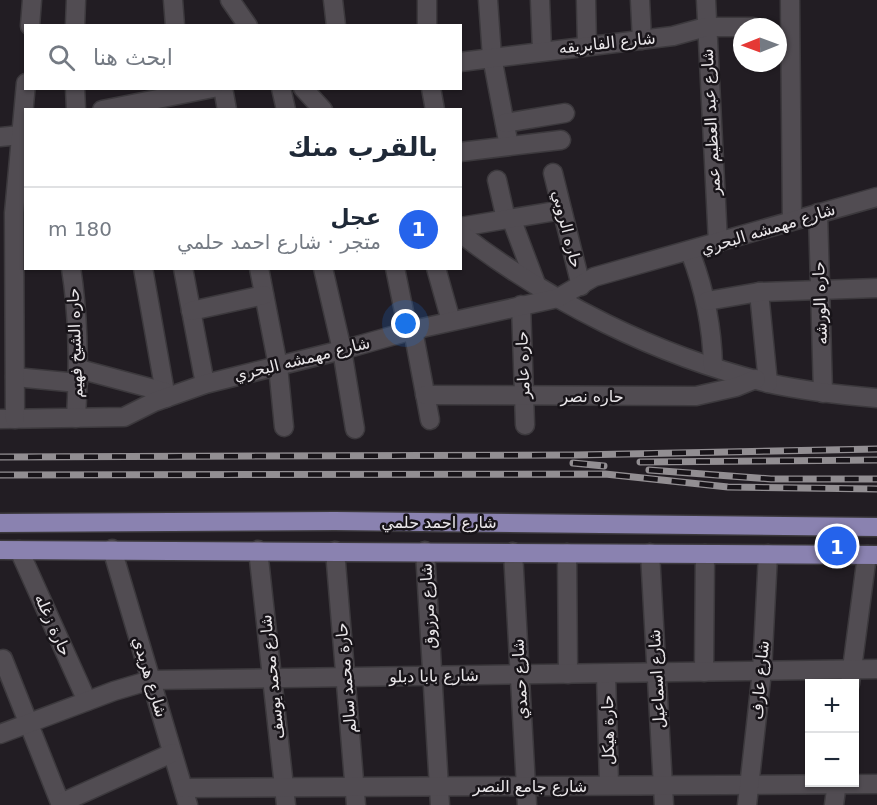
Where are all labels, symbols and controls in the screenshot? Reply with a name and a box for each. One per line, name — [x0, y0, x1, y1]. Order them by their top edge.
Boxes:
north arrow — [733, 18, 787, 72]
search box — [24, 24, 462, 90]
street label: شارع الفابريقه — [558, 28, 657, 59]
icon: search — [45, 41, 78, 74]
text: ابحث هنا — [93, 45, 173, 70]
street label: شارع عبد العظيم عمر — [698, 48, 725, 197]
text: بالقرب منك — [288, 132, 438, 162]
street label: حاره الروبي — [547, 188, 586, 270]
street label: شارع مهمشه البحري — [698, 200, 838, 259]
text: عجل — [330, 205, 381, 230]
text: 180 m — [48, 217, 112, 241]
text: 1 — [412, 217, 425, 241]
text: متجر · شارع احمد حلمي — [177, 230, 381, 254]
street label: حاره الورشه — [809, 261, 832, 345]
street label: حاره الشيخ فهيم — [64, 288, 87, 398]
your location — [391, 309, 420, 338]
street label: حاره عامر — [512, 331, 535, 400]
street label: شارع مهمشه البحري — [232, 333, 372, 386]
street label: حاره نصر — [559, 387, 624, 407]
street label: شارع احمد حلمي — [381, 513, 497, 533]
pin: 1 — [818, 524, 856, 568]
street label: شارع مرزوق — [416, 563, 441, 649]
street label: حارة زغله — [30, 591, 75, 659]
street label: شارع محمد يوسف — [256, 614, 289, 740]
street label: حارة محمد سالم — [332, 622, 361, 734]
street label: شارع اسماعيل — [645, 629, 670, 729]
street label: شارع هريدي — [128, 634, 171, 720]
street label: شارع حمدي — [508, 638, 533, 720]
street label: شارع عارف — [747, 640, 774, 720]
street label: شارع بابا دبلو — [388, 666, 479, 687]
map controls — [805, 679, 859, 787]
button: + — [805, 679, 859, 733]
street label: حارة هيكل — [598, 695, 619, 765]
button: − — [805, 733, 859, 787]
street label: شارع جامع النصر — [472, 777, 587, 797]

